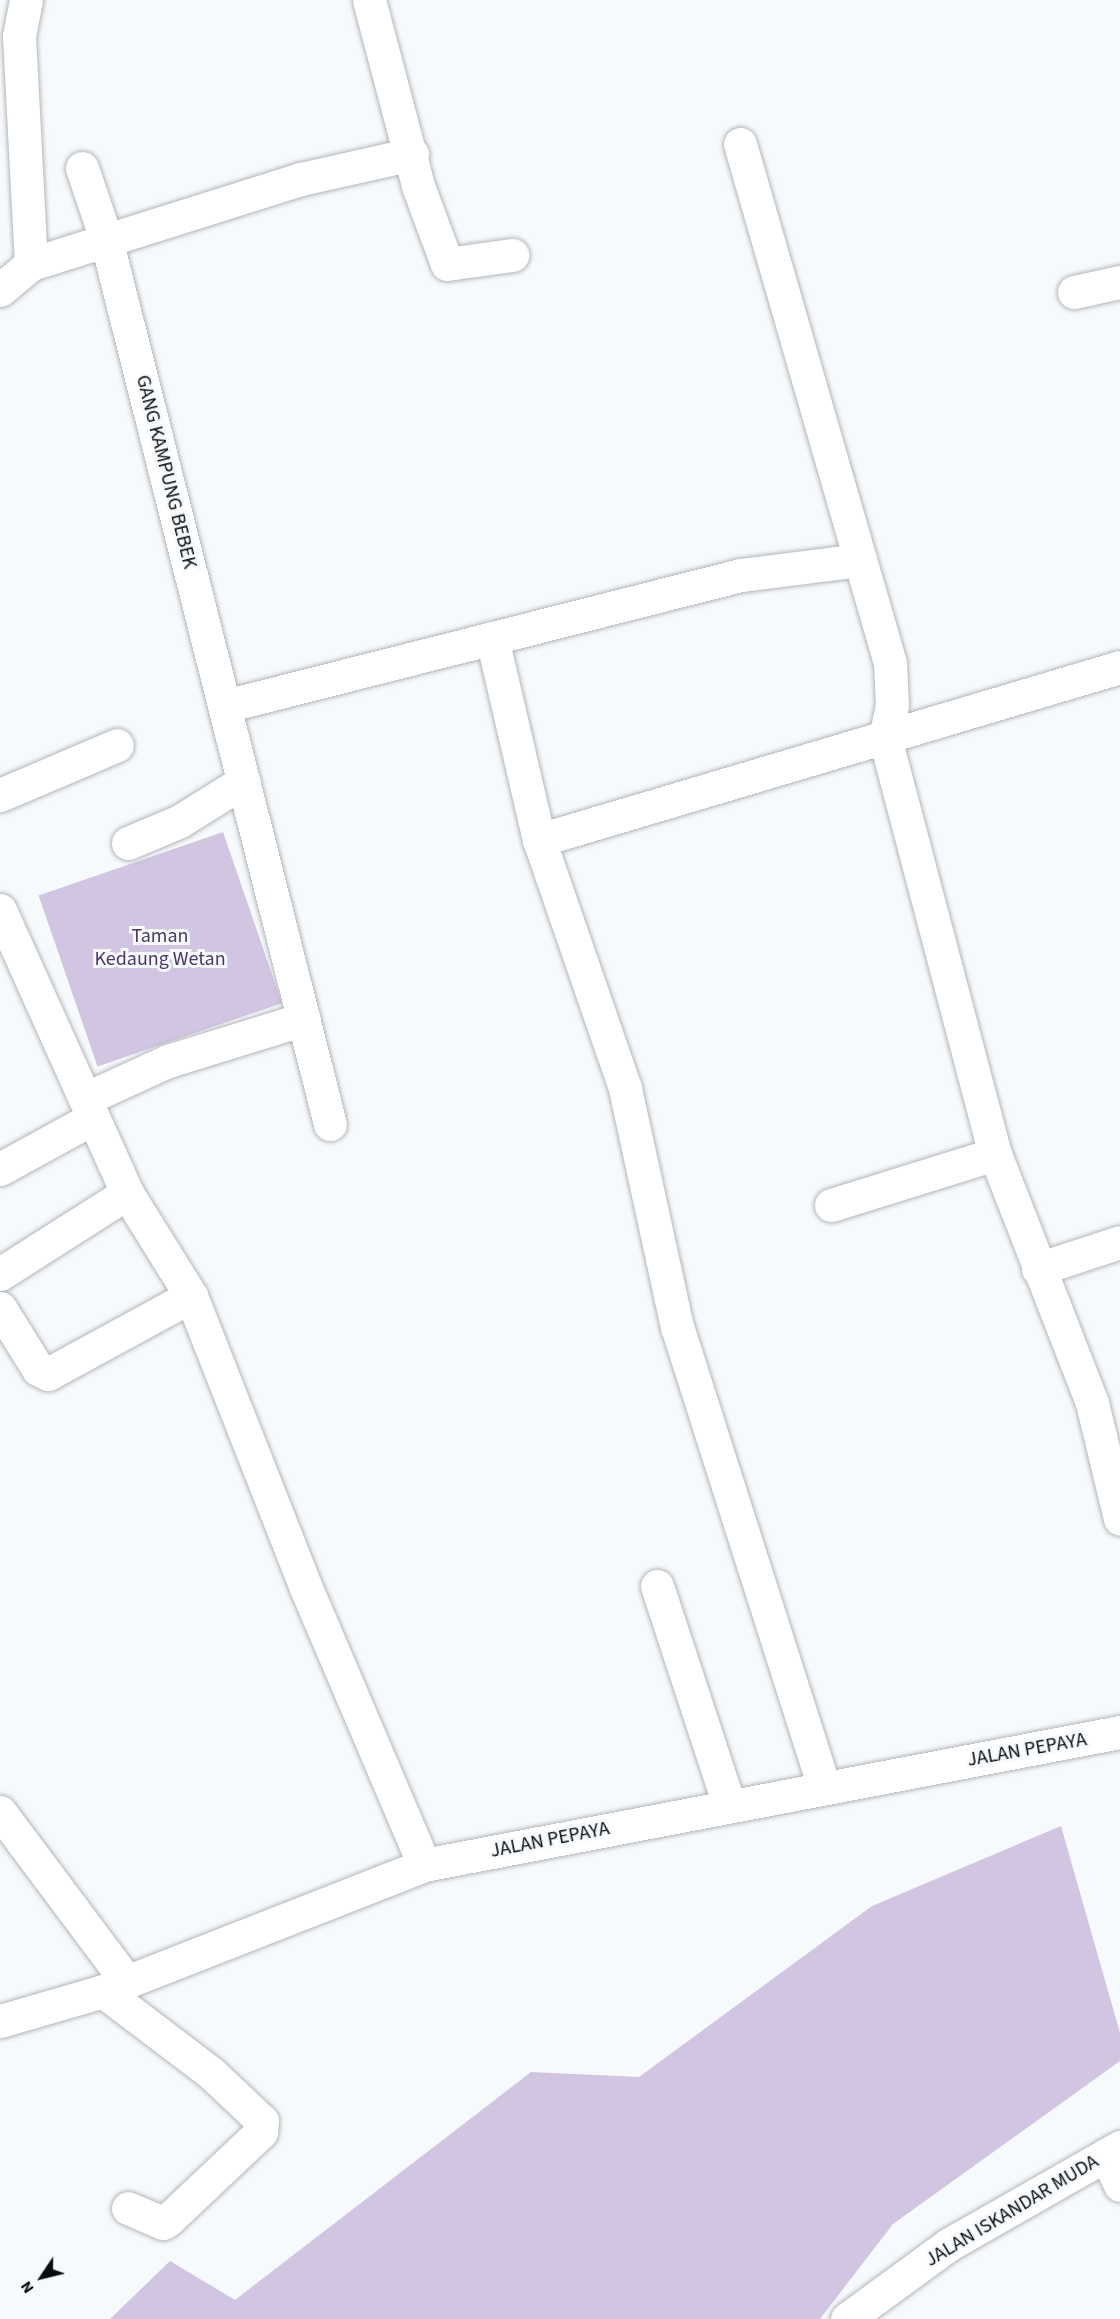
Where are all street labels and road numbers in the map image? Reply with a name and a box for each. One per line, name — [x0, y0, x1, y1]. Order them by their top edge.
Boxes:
street label: GANG KAMPUNG BEBEK — [130, 373, 202, 571]
street label: JALAN PEPAYA — [965, 1728, 1089, 1772]
street label: JALAN PEPAYA — [488, 1817, 612, 1863]
street label: JALAN ISKANDAR MUDA — [921, 2150, 1103, 2272]

